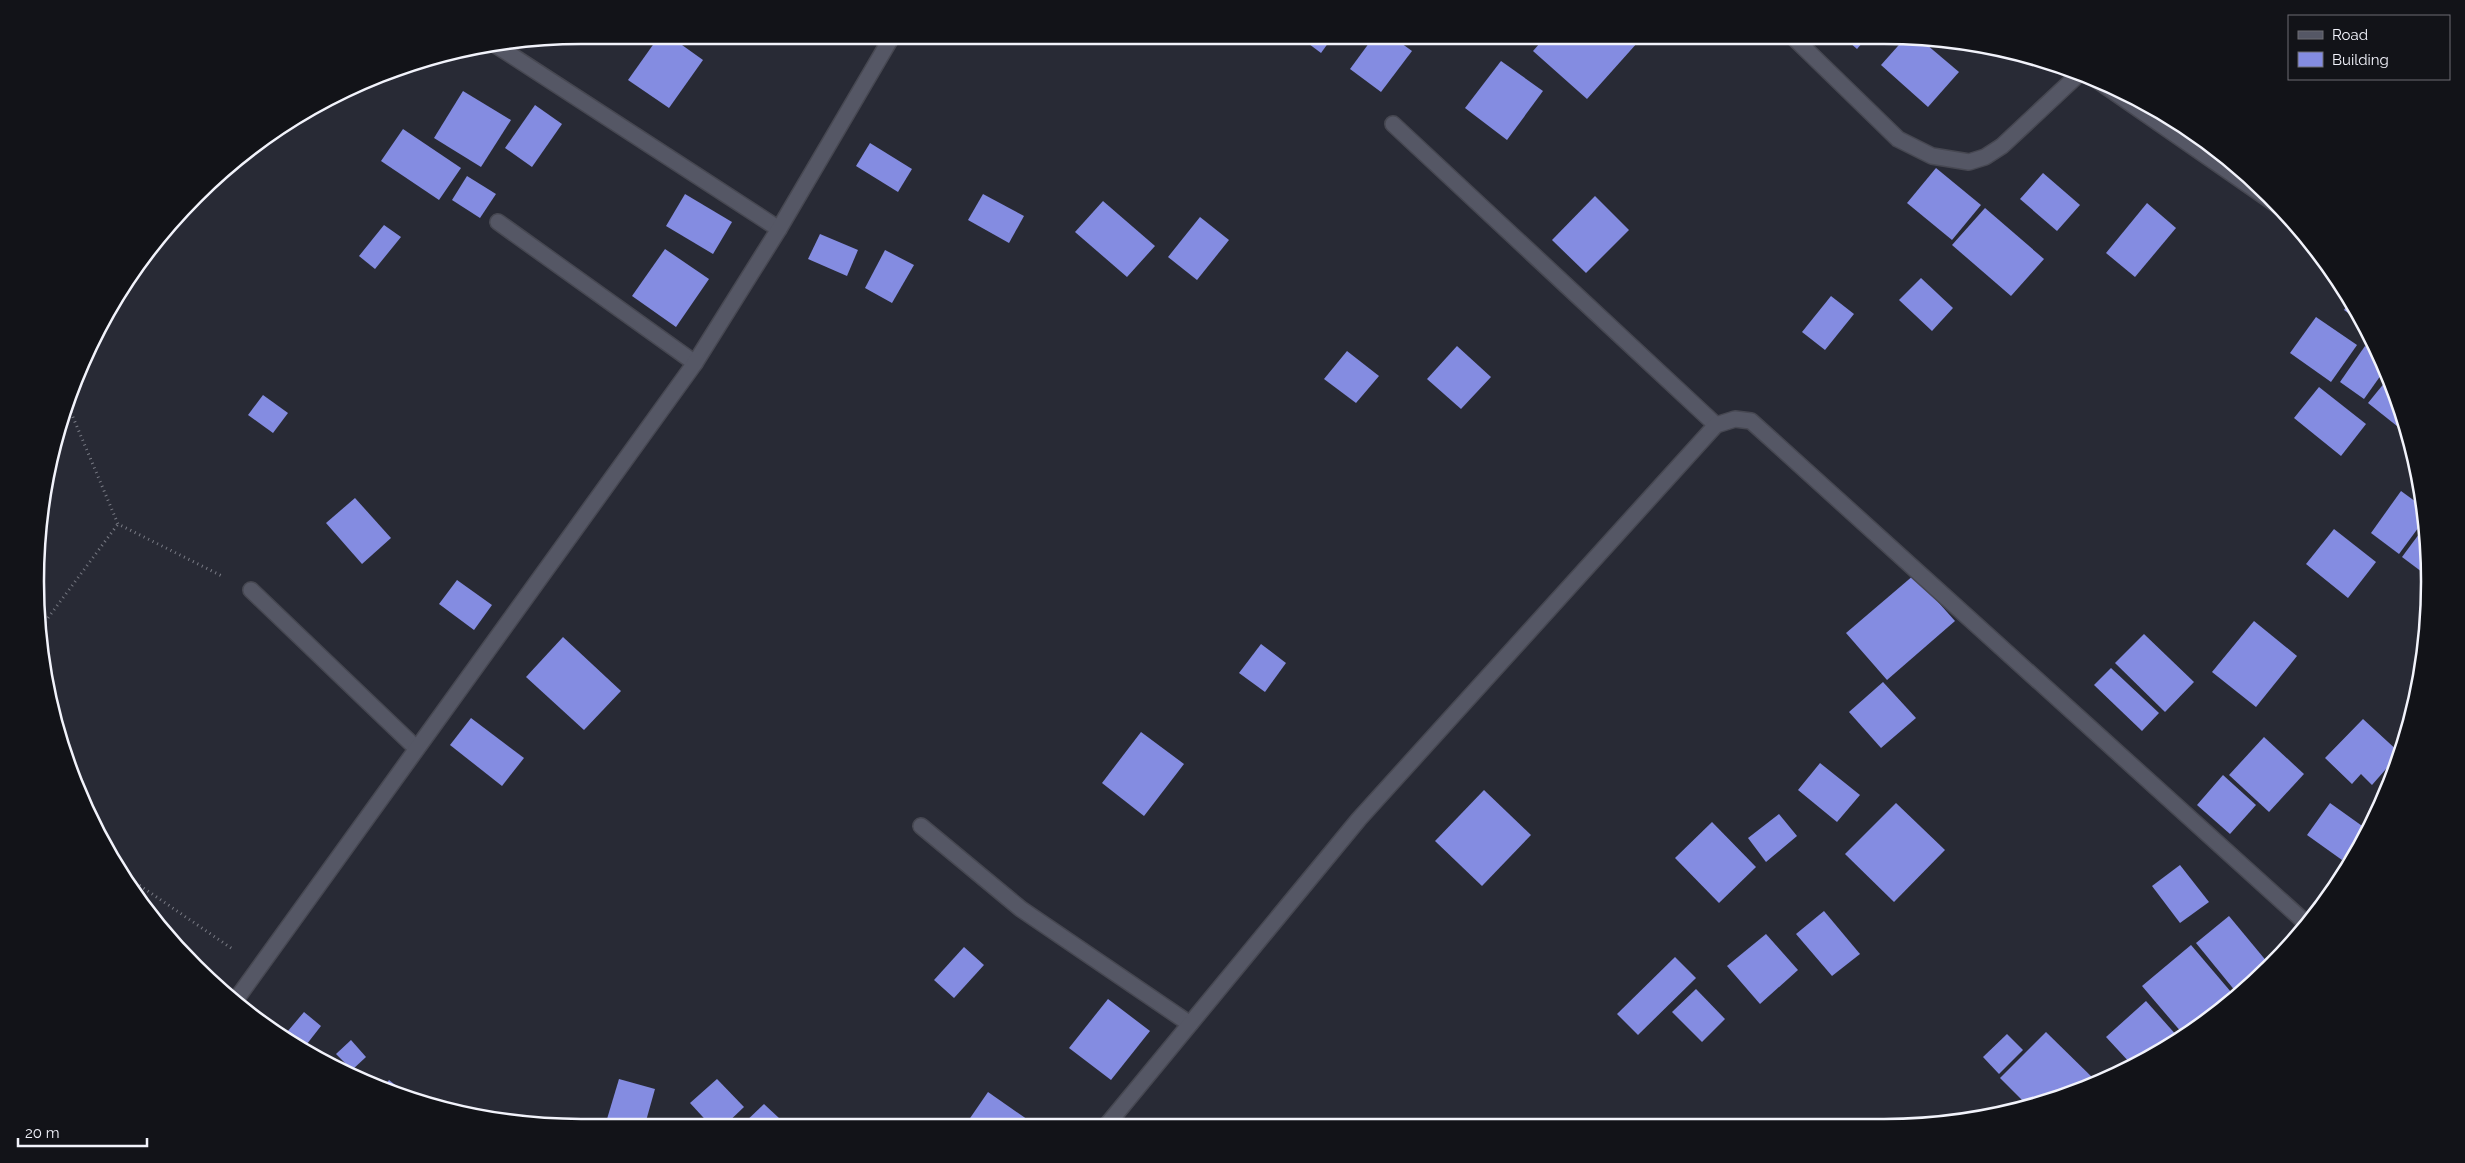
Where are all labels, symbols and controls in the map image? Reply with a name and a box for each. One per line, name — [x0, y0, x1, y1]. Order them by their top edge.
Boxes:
legend — [2288, 15, 2450, 80]
text: Road — [2332, 26, 2368, 44]
text: Building — [2332, 51, 2389, 69]
scale bar — [18, 1116, 146, 1148]
text: 20 m — [25, 1124, 60, 1142]

